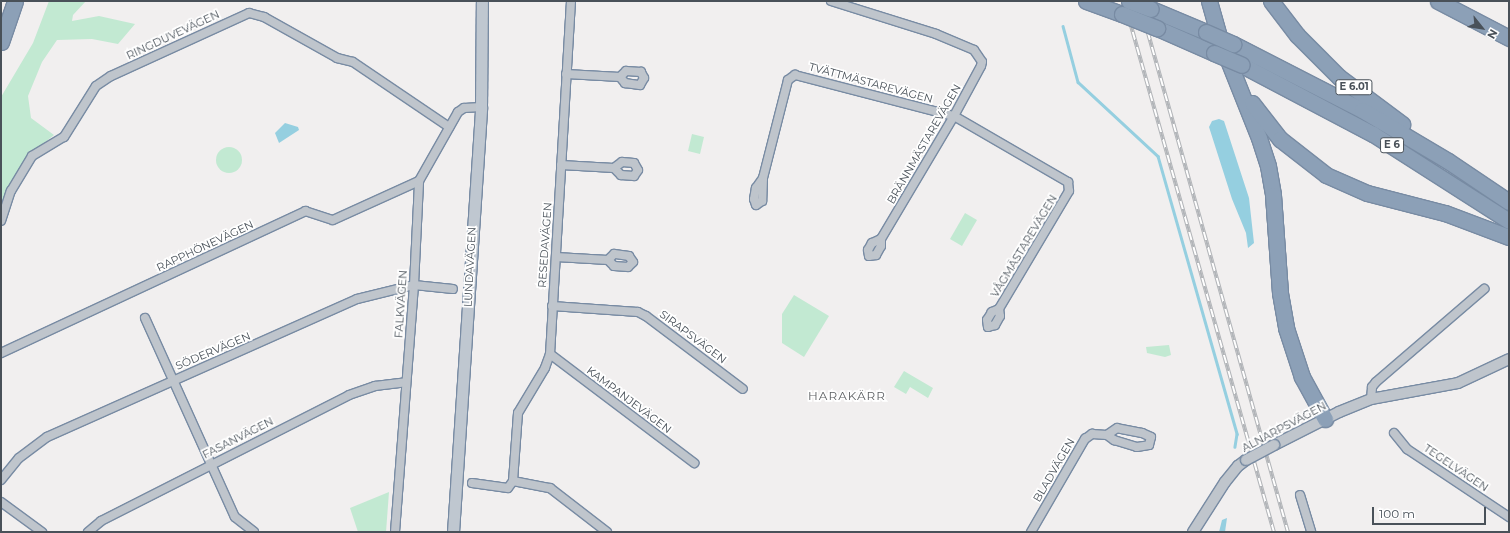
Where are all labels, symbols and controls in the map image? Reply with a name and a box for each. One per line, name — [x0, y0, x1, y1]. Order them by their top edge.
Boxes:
street label: RINGDUVEVÄGEN — [124, 8, 222, 62]
north arrow — [1462, 8, 1502, 48]
text: N — [1484, 27, 1501, 41]
street label: TVÄTTMÄSTAREVÄGEN — [808, 60, 934, 106]
road number: E 6.01 — [1335, 79, 1373, 95]
street label: BRÄNNMÄSTAREVÄGEN — [884, 82, 964, 206]
road number: E 6 — [1380, 137, 1404, 153]
street label: VÅGMÄSTAREVÄGEN — [988, 192, 1060, 300]
street label: RESEDAVÄGEN — [535, 202, 555, 288]
street label: RAPPHÖNEVÄGEN — [154, 218, 256, 274]
street label: LUNDAVÄGEN — [461, 227, 479, 307]
street label: FALKVÄGEN — [392, 270, 410, 338]
street label: SIRAPSVÄGEN — [657, 308, 729, 366]
street label: SÖDERVÄGEN — [173, 329, 253, 373]
street label: KAMPANJEVÄGEN — [584, 364, 674, 436]
district label: HARAKÄRR — [808, 389, 886, 403]
street label: ALNARPSVÄGEN — [1240, 399, 1328, 455]
street label: FASANVÄGEN — [200, 414, 276, 462]
street label: BLADVÄGEN — [1030, 436, 1078, 504]
street label: TEGELVÄGEN — [1421, 441, 1491, 495]
scale bar — [1374, 499, 1488, 525]
text: 100 m — [1379, 506, 1415, 521]

